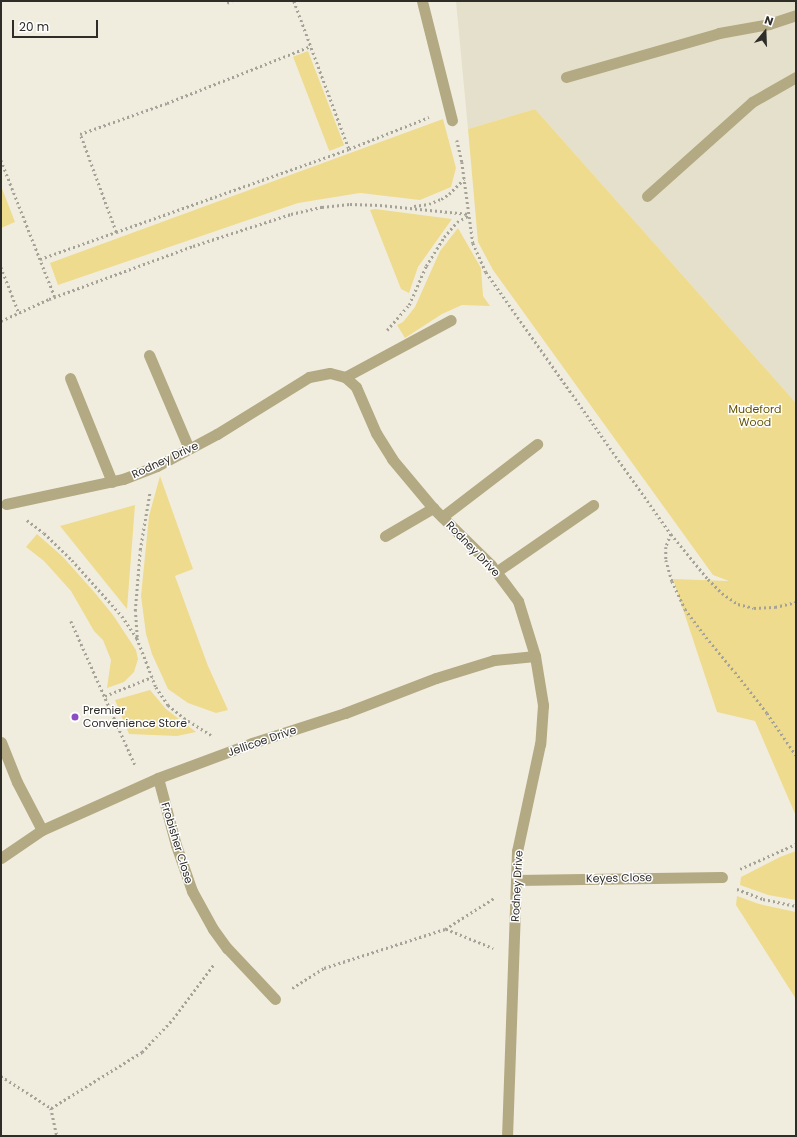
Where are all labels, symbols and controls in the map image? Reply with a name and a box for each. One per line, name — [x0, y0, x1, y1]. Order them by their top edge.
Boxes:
scale bar — [14, 12, 100, 38]
north arrow — [745, 12, 785, 52]
text: N — [762, 12, 775, 30]
text: 20 m — [19, 18, 49, 35]
park label: Mudeford Wood — [729, 403, 781, 429]
street label: Rodney Drive — [130, 439, 200, 481]
street label: Rodney Drive — [443, 519, 503, 579]
place label: Premier Convenience Store — [83, 704, 187, 730]
marker: Premier Convenience Store — [70, 712, 80, 722]
street label: Jellicoe Drive — [226, 723, 298, 759]
street label: Frobisher Close — [158, 801, 196, 885]
street label: Rodney Drive — [509, 850, 525, 922]
street label: Keyes Close — [586, 871, 652, 885]

